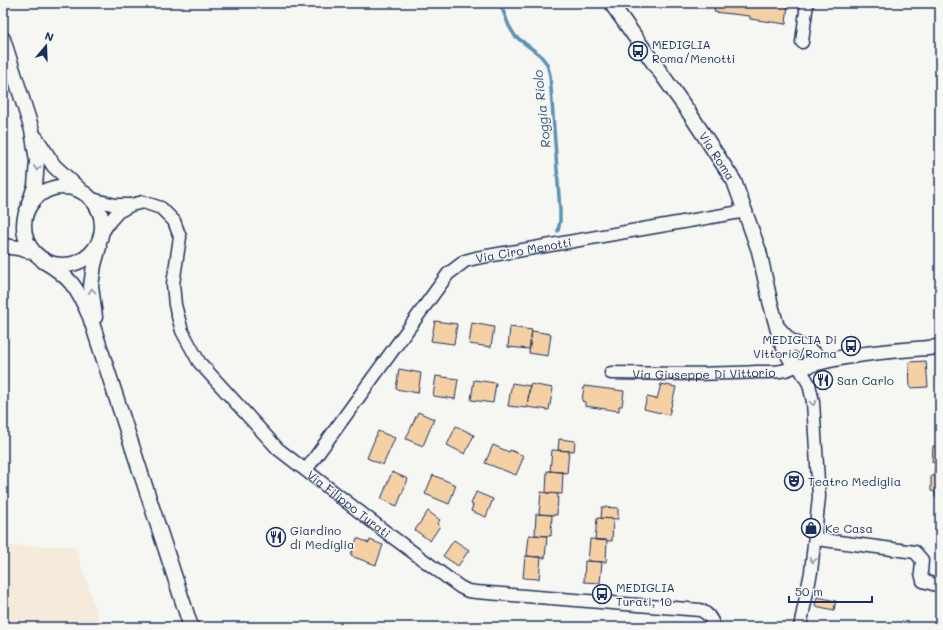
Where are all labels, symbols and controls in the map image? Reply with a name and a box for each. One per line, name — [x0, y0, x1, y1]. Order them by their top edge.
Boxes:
north arrow — [26, 26, 66, 66]
text: N — [43, 28, 56, 45]
place label: MEDIGLIA Roma/Menotti — [652, 36, 735, 66]
bus stop icon: MEDIGLIA Roma/Menotti — [627, 40, 649, 62]
water label: Roggia Riolo — [528, 69, 554, 149]
street label: Via Roma — [696, 128, 739, 183]
one-way arrow — [32, 165, 41, 171]
street label: Via Ciro Menotti — [474, 234, 573, 266]
one-way arrow — [88, 288, 97, 294]
place label: MEDIGLIA Di Vittorio/Roma — [753, 331, 837, 361]
bus stop icon: MEDIGLIA Di Vittorio/Roma — [840, 335, 862, 357]
street label: Via Giuseppe Di Vittorio — [632, 364, 776, 382]
restaurant icon: San Carlo — [812, 369, 834, 391]
place label: San Carlo — [837, 372, 894, 388]
one-way arrow — [808, 400, 817, 406]
street label: Via Filippo Turati — [304, 466, 394, 541]
theatre icon: Teatro Mediglia — [783, 470, 805, 492]
place label: Teatro Mediglia — [808, 473, 901, 489]
shop icon: Ke Casa — [800, 517, 822, 539]
place label: Ke Casa — [825, 520, 873, 536]
place label: Giardino di Mediglia — [290, 522, 355, 552]
restaurant icon: Giardino di Mediglia — [265, 526, 287, 548]
one-way arrow — [809, 557, 818, 563]
scale bar — [789, 578, 872, 604]
place label: MEDIGLIA Turati, 10 — [616, 579, 675, 609]
bus stop icon: MEDIGLIA Turati, 10 — [591, 583, 613, 605]
text: 50 m — [795, 583, 823, 599]

